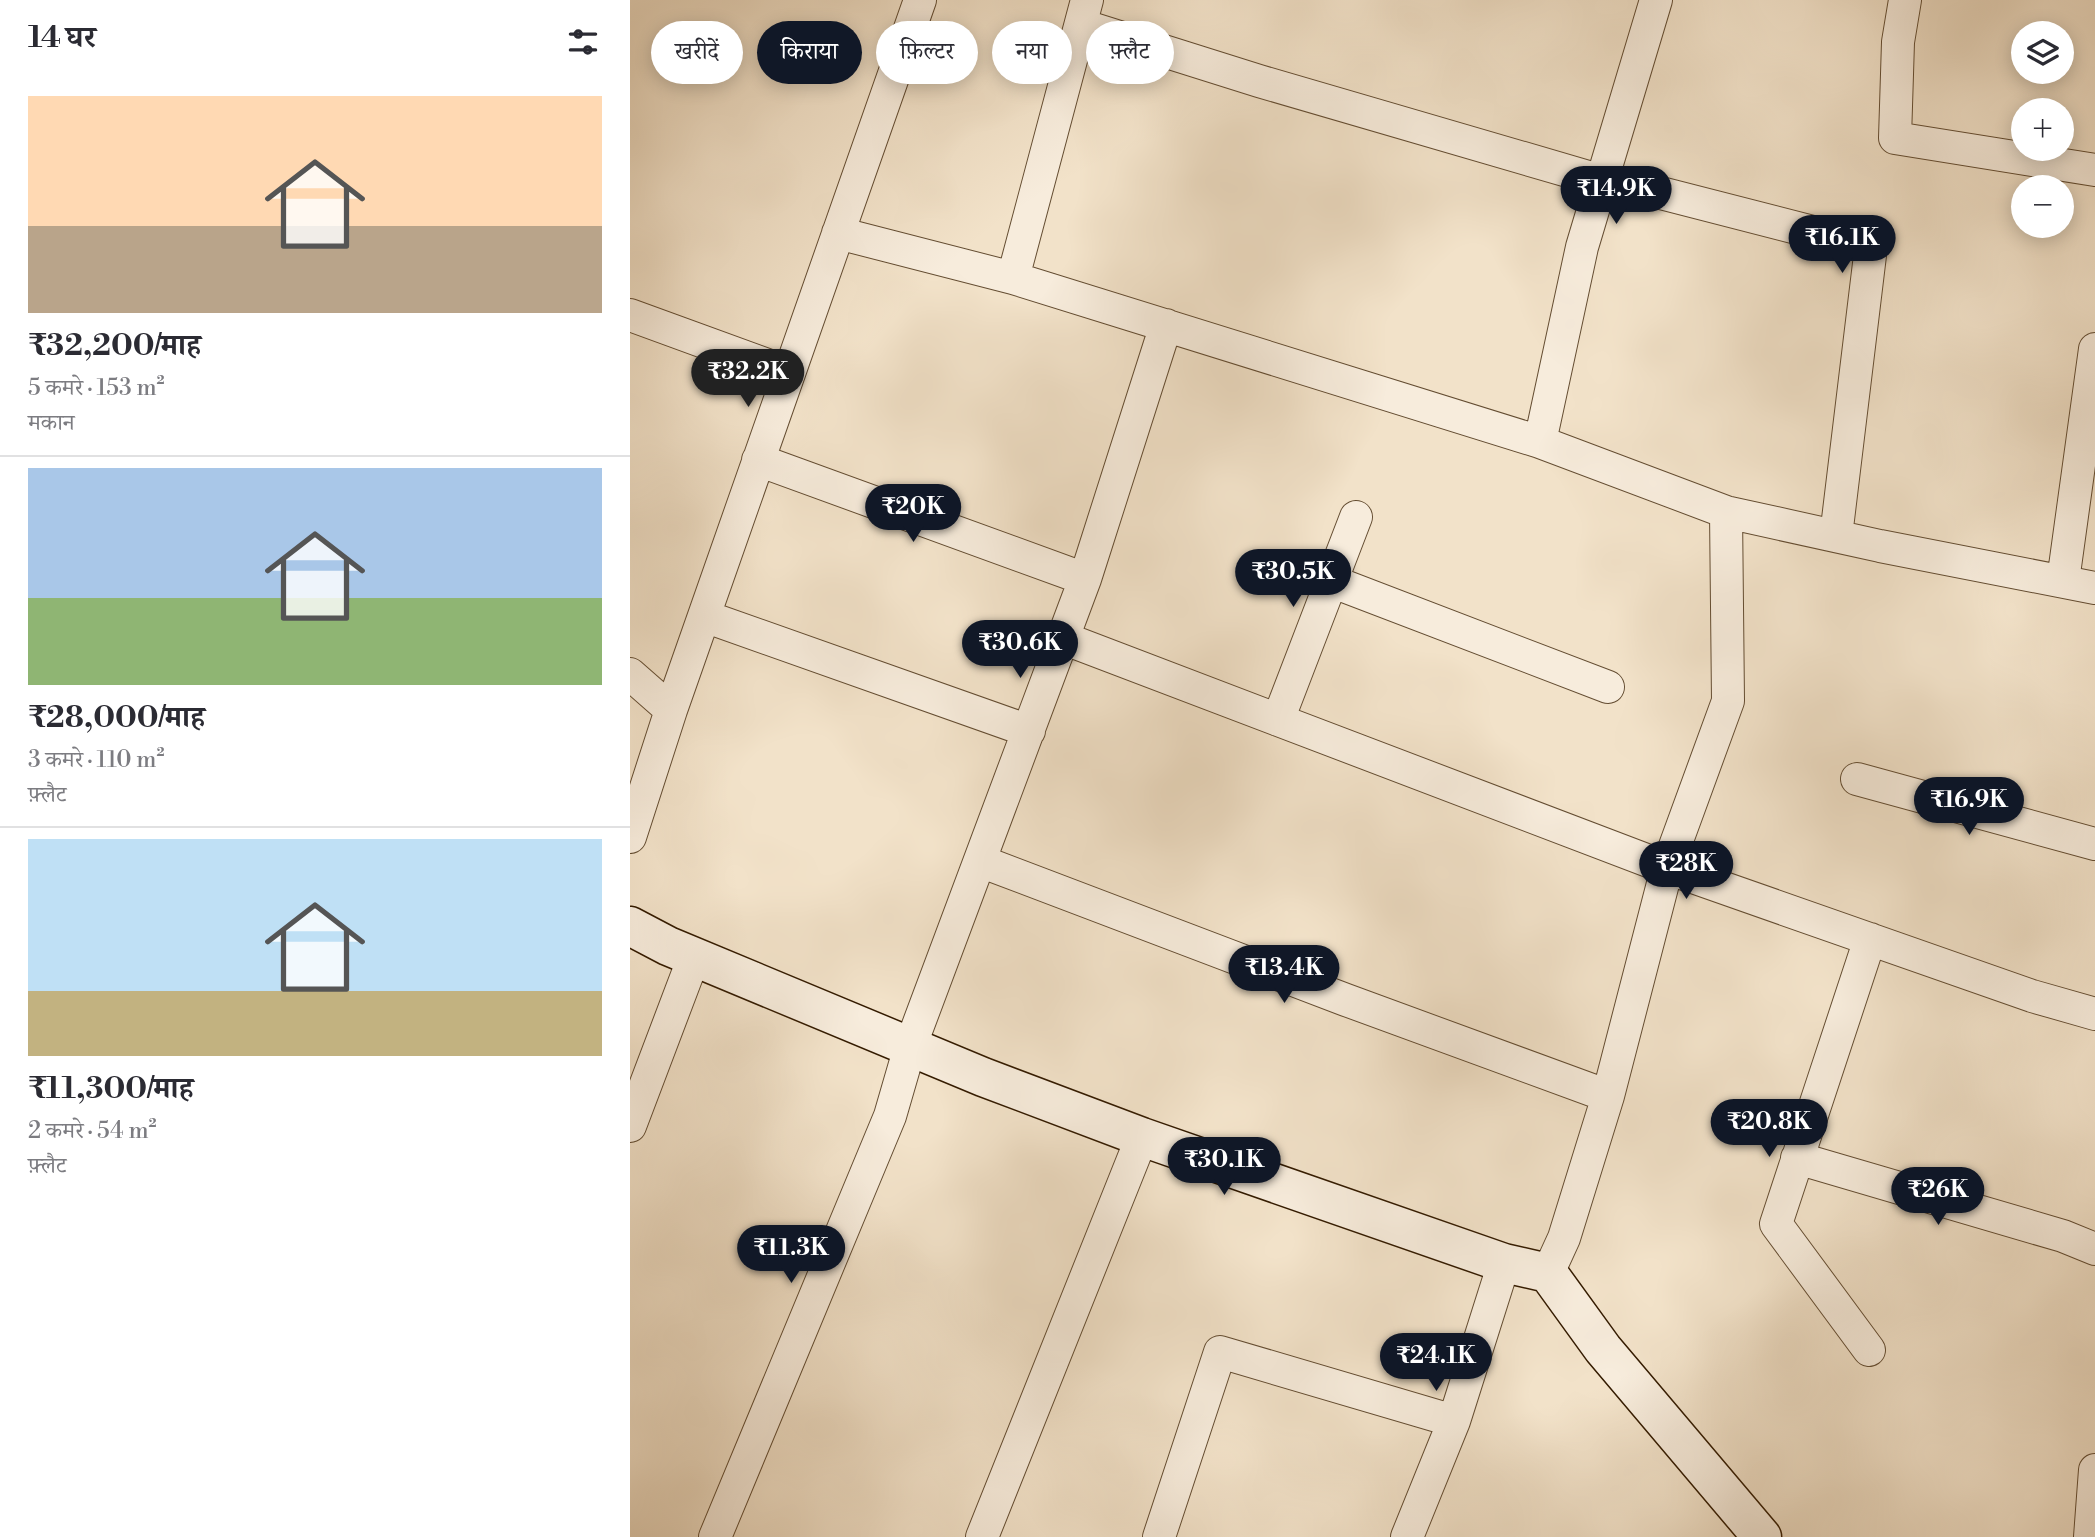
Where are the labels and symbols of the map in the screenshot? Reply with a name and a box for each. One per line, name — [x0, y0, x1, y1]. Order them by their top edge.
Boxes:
pin: ₹14.9K — [1559, 166, 1673, 226]
pin: ₹16.1K — [1785, 216, 1899, 275]
pin: ₹32.2K — [691, 350, 805, 409]
pin: ₹20K — [872, 484, 954, 544]
pin: ₹30.5K — [1236, 550, 1350, 609]
pin: ₹30.6K — [963, 620, 1077, 680]
pin: ₹16.9K — [1912, 778, 2026, 837]
pin: ₹28K — [1645, 842, 1727, 901]
pin: ₹13.4K — [1227, 946, 1341, 1005]
pin: ₹20.8K — [1712, 1100, 1826, 1159]
pin: ₹30.1K — [1167, 1138, 1281, 1197]
pin: ₹26K — [1897, 1168, 1979, 1227]
pin: ₹11.3K — [734, 1226, 848, 1285]
pin: ₹24.1K — [1379, 1334, 1493, 1393]

